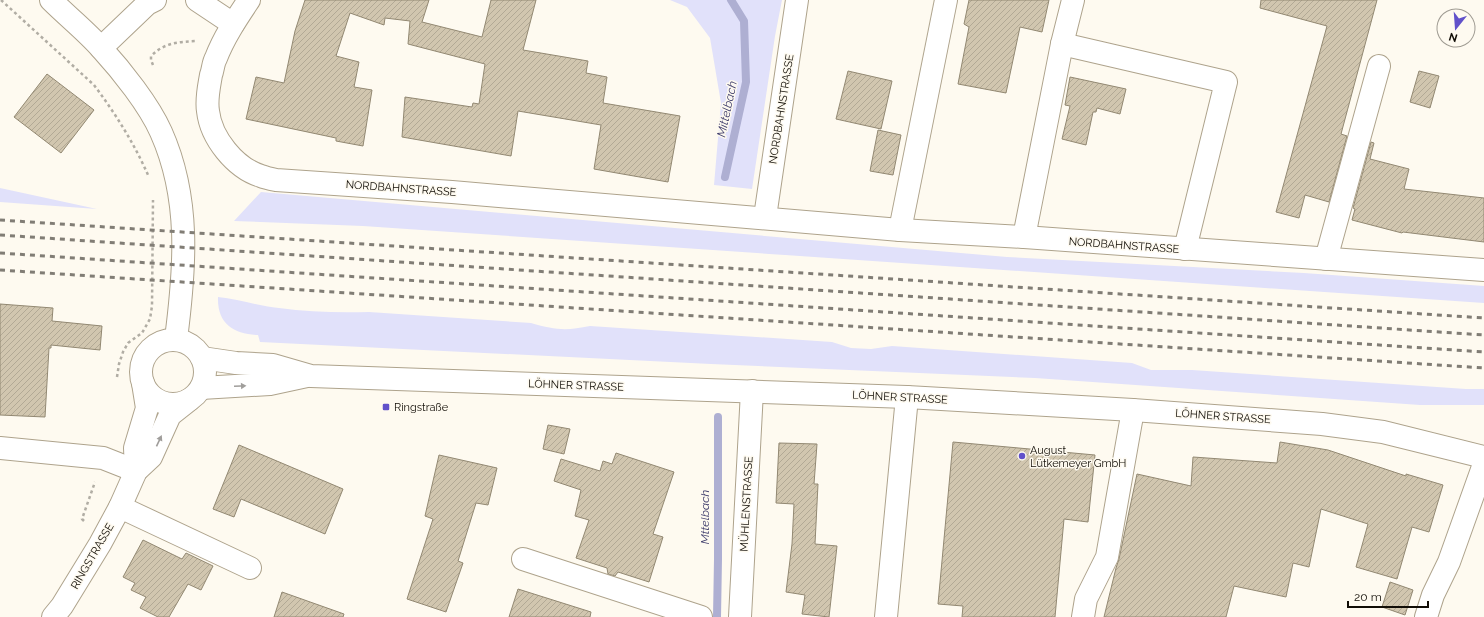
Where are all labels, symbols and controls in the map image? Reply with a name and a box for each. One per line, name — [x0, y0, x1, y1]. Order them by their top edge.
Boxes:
north arrow — [1436, 8, 1476, 48]
text: N — [1447, 30, 1459, 45]
street label: NORDBAHNSTRASSE — [766, 53, 797, 165]
water label: Mittelbach — [714, 79, 740, 138]
street label: NORDBAHNSTRASSE — [345, 178, 457, 199]
street label: NORDBAHNSTRASSE — [1068, 235, 1180, 256]
street label: LÖHNER STRASSE — [528, 377, 624, 394]
one-way arrow — [234, 382, 246, 389]
street label: LÖHNER STRASSE — [852, 389, 948, 407]
place label: Ringstraße — [394, 401, 449, 414]
marker: Ringstraße — [381, 402, 391, 412]
street label: LÖHNER STRASSE — [1175, 407, 1271, 426]
one-way arrow — [156, 435, 162, 446]
place label: August Lütkemeyer GmbH — [1030, 444, 1126, 470]
marker: August Lütkemeyer GmbH — [1017, 451, 1027, 461]
street label: MÜHLENSTRASSE — [738, 456, 756, 552]
water label: Mttelbach — [698, 489, 712, 544]
street label: RINGSTRASSE — [68, 521, 117, 592]
scale bar — [1348, 583, 1428, 609]
text: 20 m — [1354, 590, 1382, 604]

